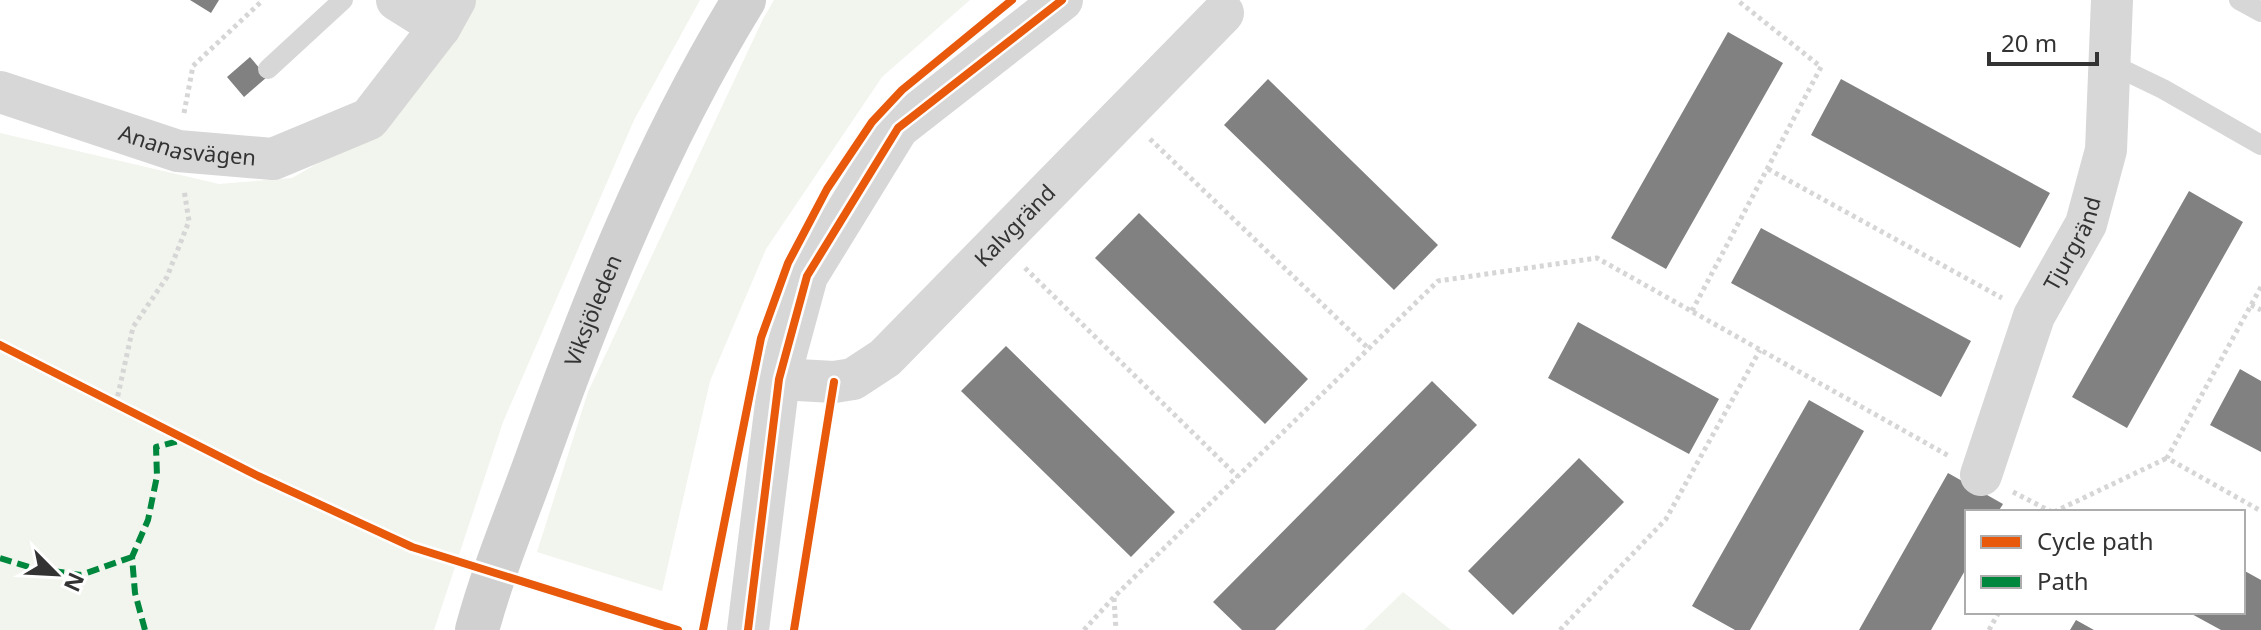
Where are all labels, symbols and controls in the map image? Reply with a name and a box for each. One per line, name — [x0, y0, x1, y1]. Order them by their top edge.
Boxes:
scale bar — [1989, 16, 2097, 66]
text: 20 m — [2001, 26, 2057, 59]
street label: Ananasvägen — [115, 117, 257, 172]
street label: Kalvgränd — [967, 177, 1061, 273]
street label: Tjurgränd — [2036, 193, 2107, 296]
street label: Viksjöleden — [556, 250, 628, 370]
legend — [1965, 510, 2245, 614]
text: Cycle path — [2037, 524, 2154, 557]
north arrow — [16, 534, 96, 614]
text: Path — [2037, 564, 2088, 597]
text: N — [58, 568, 93, 597]

